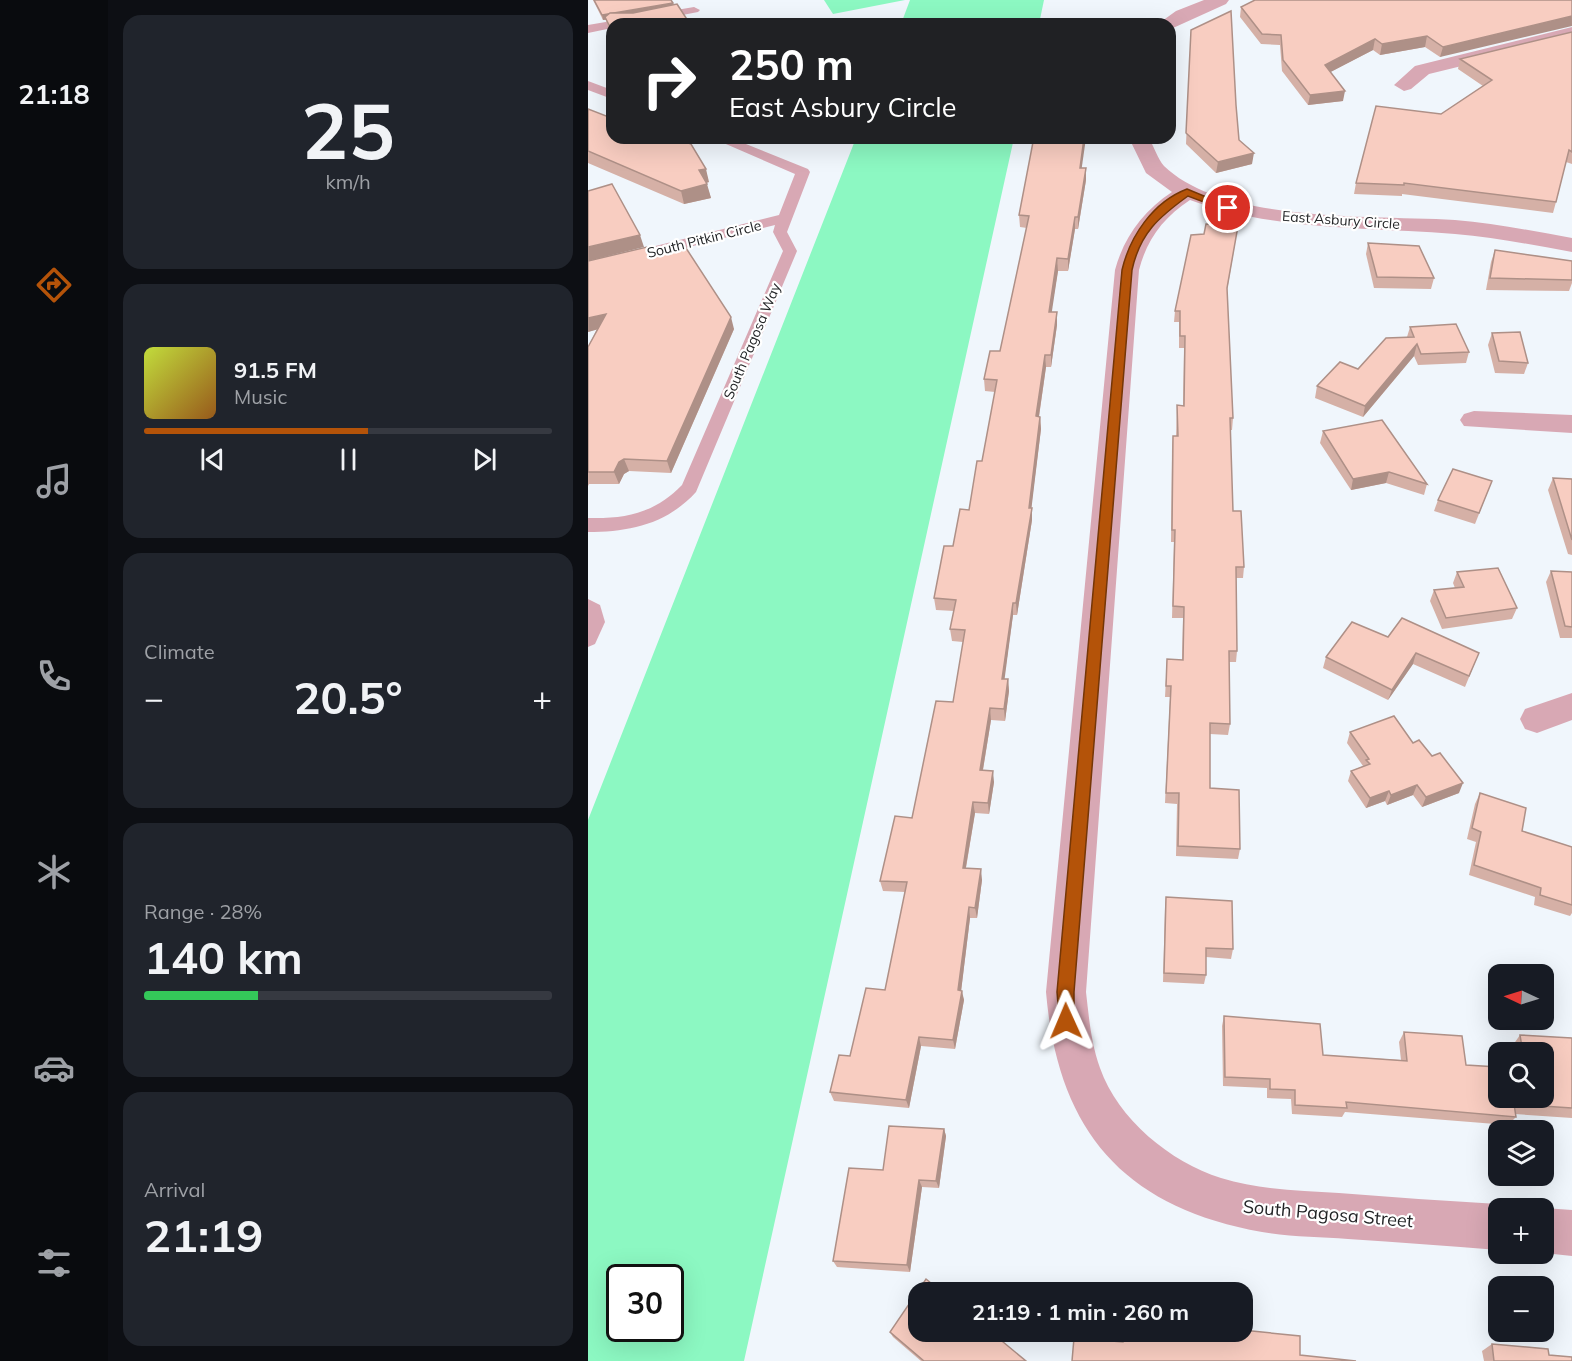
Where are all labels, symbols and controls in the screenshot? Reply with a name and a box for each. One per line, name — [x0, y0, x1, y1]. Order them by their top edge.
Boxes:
text: 250 m — [729, 38, 854, 91]
icon: right — [630, 42, 708, 120]
text: 21:18 — [18, 77, 90, 111]
text: 25 — [301, 81, 395, 179]
text: East Asbury Circle — [729, 90, 956, 124]
text: km/h — [325, 169, 371, 194]
pin — [1202, 182, 1253, 233]
icon: arrive — [1211, 191, 1244, 224]
street label: East Asbury Circle — [1282, 207, 1400, 233]
street label: South Pitkin Circle — [645, 216, 763, 262]
icon: directions — [33, 264, 75, 306]
street label: South Pagosa Way — [719, 280, 785, 402]
text: 91.5 FM — [234, 356, 317, 384]
text: Music — [234, 384, 287, 409]
icon: previous — [196, 443, 229, 476]
icon: pause — [332, 443, 365, 476]
icon: next — [468, 443, 501, 476]
icon: music — [33, 460, 75, 502]
text: Climate — [144, 639, 215, 664]
icon: phone — [33, 655, 75, 697]
text: 20.5° — [293, 669, 403, 725]
text: − — [144, 677, 164, 718]
text: + — [532, 677, 552, 718]
icon: climate — [33, 851, 75, 893]
text: Range · 28% — [144, 899, 262, 924]
text: 140 km — [144, 929, 303, 985]
north arrow — [1488, 964, 1554, 1030]
map controls — [1488, 964, 1554, 1342]
position arrow — [1034, 989, 1098, 1053]
button: search — [1488, 1042, 1554, 1108]
icon: car — [33, 1047, 75, 1089]
button: layers — [1488, 1120, 1554, 1186]
text: Arrival — [144, 1177, 205, 1202]
street label: South Pagosa Street — [1242, 1195, 1414, 1232]
button: + — [1488, 1198, 1554, 1264]
text: 21:19 — [144, 1207, 263, 1263]
icon: filters — [33, 1242, 75, 1284]
speed limit sign: 30 — [606, 1264, 684, 1342]
button: − — [1488, 1276, 1554, 1342]
text: 21:19 · 1 min · 260 m — [972, 1298, 1189, 1326]

